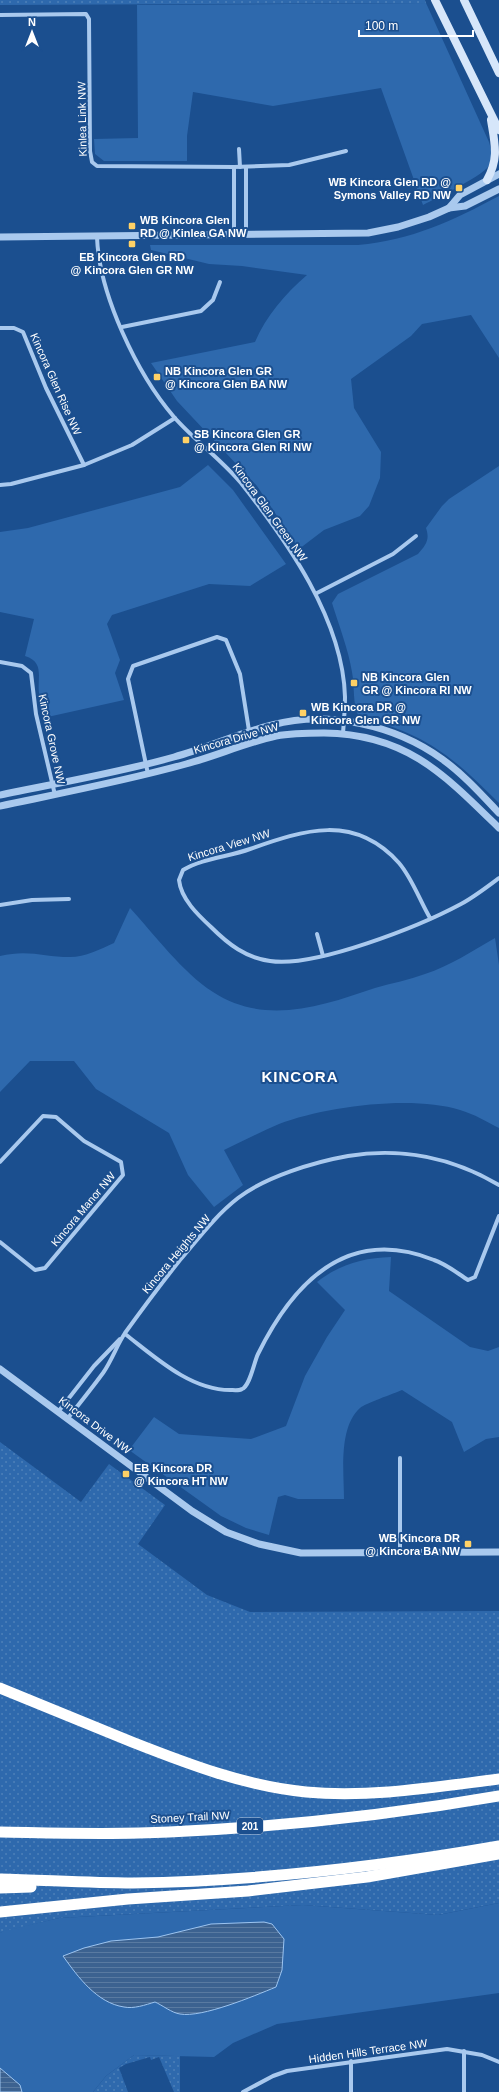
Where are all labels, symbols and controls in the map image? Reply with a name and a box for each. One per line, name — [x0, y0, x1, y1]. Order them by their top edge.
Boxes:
north arrow — [12, 12, 52, 52]
scale bar — [359, 12, 473, 38]
text: N — [28, 16, 36, 28]
text: 100 m — [365, 19, 398, 33]
street label: Kinlea Link NW — [75, 81, 89, 157]
place label: WB Kincora Glen RD @ Symons Valley RD NW — [328, 176, 452, 201]
marker: WB Kincora Glen RD @ Symons Valley RD NW — [454, 183, 464, 193]
place label: WB Kincora Glen RD @ Kinlea GA NW — [140, 214, 247, 239]
marker: WB Kincora Glen RD @ Kinlea GA NW — [127, 221, 137, 231]
marker: EB Kincora Glen RD @ Kincora Glen GR NW — [127, 239, 137, 249]
place label: EB Kincora Glen RD @ Kincora Glen GR NW — [70, 251, 194, 276]
street label: Kincora Glen Rise NW — [28, 331, 84, 437]
place label: NB Kincora Glen GR @ Kincora Glen BA NW — [165, 365, 288, 390]
marker: NB Kincora Glen GR @ Kincora Glen BA NW — [152, 372, 162, 382]
place label: SB Kincora Glen GR @ Kincora Glen RI NW — [194, 428, 312, 453]
marker: SB Kincora Glen GR @ Kincora Glen RI NW — [181, 435, 191, 445]
street label: Kincora Glen Green NW — [230, 460, 310, 564]
place label: NB Kincora Glen GR @ Kincora RI NW — [362, 671, 472, 696]
marker: NB Kincora Glen GR @ Kincora RI NW — [349, 678, 359, 688]
street label: Kincora Grove NW — [37, 693, 68, 786]
place label: WB Kincora DR @ Kincora Glen GR NW — [311, 701, 421, 726]
marker: WB Kincora DR @ Kincora Glen GR NW — [298, 708, 308, 718]
street label: Kincora Drive NW — [192, 720, 280, 756]
street label: Kincora View NW — [186, 827, 272, 863]
district label: KINCORA — [262, 1068, 339, 1085]
street label: Kincora Manor NW — [49, 1169, 118, 1248]
street label: Kincora Heights NW — [140, 1212, 213, 1296]
street label: Kincora Drive NW — [56, 1394, 134, 1456]
place label: EB Kincora DR @ Kincora HT NW — [134, 1462, 228, 1487]
marker: EB Kincora DR @ Kincora HT NW — [121, 1469, 131, 1479]
place label: WB Kincora DR @ Kincora BA NW — [365, 1532, 461, 1557]
marker: WB Kincora DR @ Kincora BA NW — [463, 1539, 473, 1549]
street label: Stoney Trail NW — [150, 1809, 231, 1825]
road number: 201 — [237, 1818, 263, 1834]
street label: Hidden Hills Terrace NW — [308, 2037, 429, 2065]

